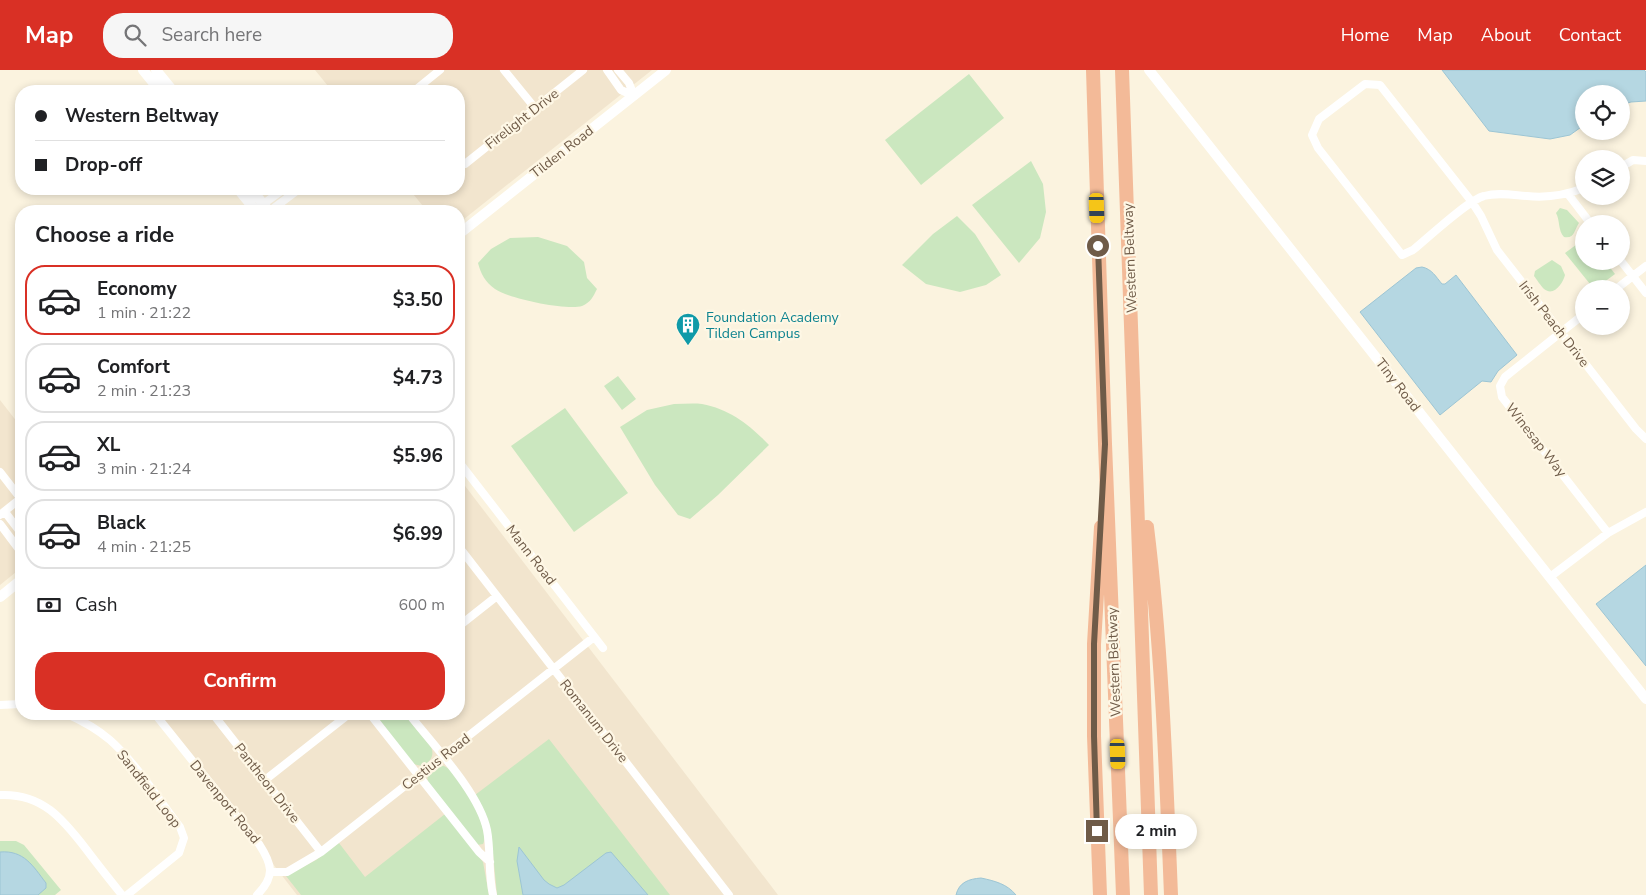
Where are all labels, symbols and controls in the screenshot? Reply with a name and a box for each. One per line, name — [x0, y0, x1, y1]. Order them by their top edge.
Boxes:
search box — [103, 13, 453, 58]
text: Map — [25, 19, 73, 51]
icon: search — [121, 21, 149, 49]
text: Search here — [161, 22, 262, 48]
text: Home — [1341, 23, 1389, 47]
text: Map — [1417, 23, 1453, 47]
text: About — [1481, 23, 1531, 47]
text: Contact — [1559, 23, 1621, 47]
street label: Firelight Drive — [481, 84, 563, 154]
map controls — [1575, 85, 1630, 335]
button: locate — [1575, 85, 1630, 140]
text: Western Beltway — [65, 103, 219, 129]
street label: Tilden Road — [526, 121, 598, 183]
button: layers — [1575, 150, 1630, 205]
text: Drop-off — [65, 152, 142, 178]
car — [1088, 193, 1105, 223]
street label: Western Beltway — [1119, 202, 1141, 313]
button: + — [1575, 215, 1630, 270]
text: Choose a ride — [35, 220, 174, 250]
route start — [1087, 235, 1109, 257]
text: Economy — [97, 276, 177, 302]
street label: Irish Peach Drive — [1514, 277, 1594, 371]
icon: car — [37, 278, 82, 323]
button: − — [1575, 280, 1630, 335]
text: $3.50 — [393, 287, 443, 313]
text: 1 min · 21:22 — [97, 302, 191, 324]
place label: Foundation Academy Tilden Campus — [706, 308, 840, 343]
building icon: Foundation Academy Tilden Campus — [675, 312, 701, 346]
text: Comfort — [97, 354, 170, 380]
street label: Tiny Road — [1371, 354, 1425, 416]
icon: car — [37, 356, 82, 401]
text: $4.73 — [393, 365, 443, 391]
text: 2 min · 21:23 — [97, 380, 191, 402]
street label: Winesap Way — [1501, 399, 1571, 482]
text: XL — [97, 432, 120, 458]
icon: car — [37, 434, 82, 479]
text: $5.96 — [393, 443, 443, 469]
text: 3 min · 21:24 — [97, 458, 191, 480]
text: Black — [97, 510, 146, 536]
icon: car — [37, 512, 82, 557]
text: $6.99 — [393, 521, 443, 547]
street label: Mann Road — [502, 521, 560, 589]
text: 4 min · 21:25 — [97, 536, 191, 558]
icon: cash — [35, 591, 63, 619]
text: Cash — [75, 592, 117, 618]
text: 600 m — [398, 594, 445, 616]
street label: Western Beltway — [1103, 606, 1125, 717]
button: Confirm — [35, 652, 445, 710]
street label: Romanum Drive — [555, 675, 633, 767]
street label: Cestius Road — [398, 729, 474, 795]
street label: Pantheon Drive — [230, 739, 304, 827]
car — [1109, 739, 1126, 769]
street label: Sandfield Loop — [112, 746, 186, 832]
street label: Davenport Road — [185, 756, 265, 848]
callout: 2 min — [1114, 814, 1197, 848]
route end — [1086, 820, 1108, 842]
text: 2 min — [1135, 820, 1177, 842]

